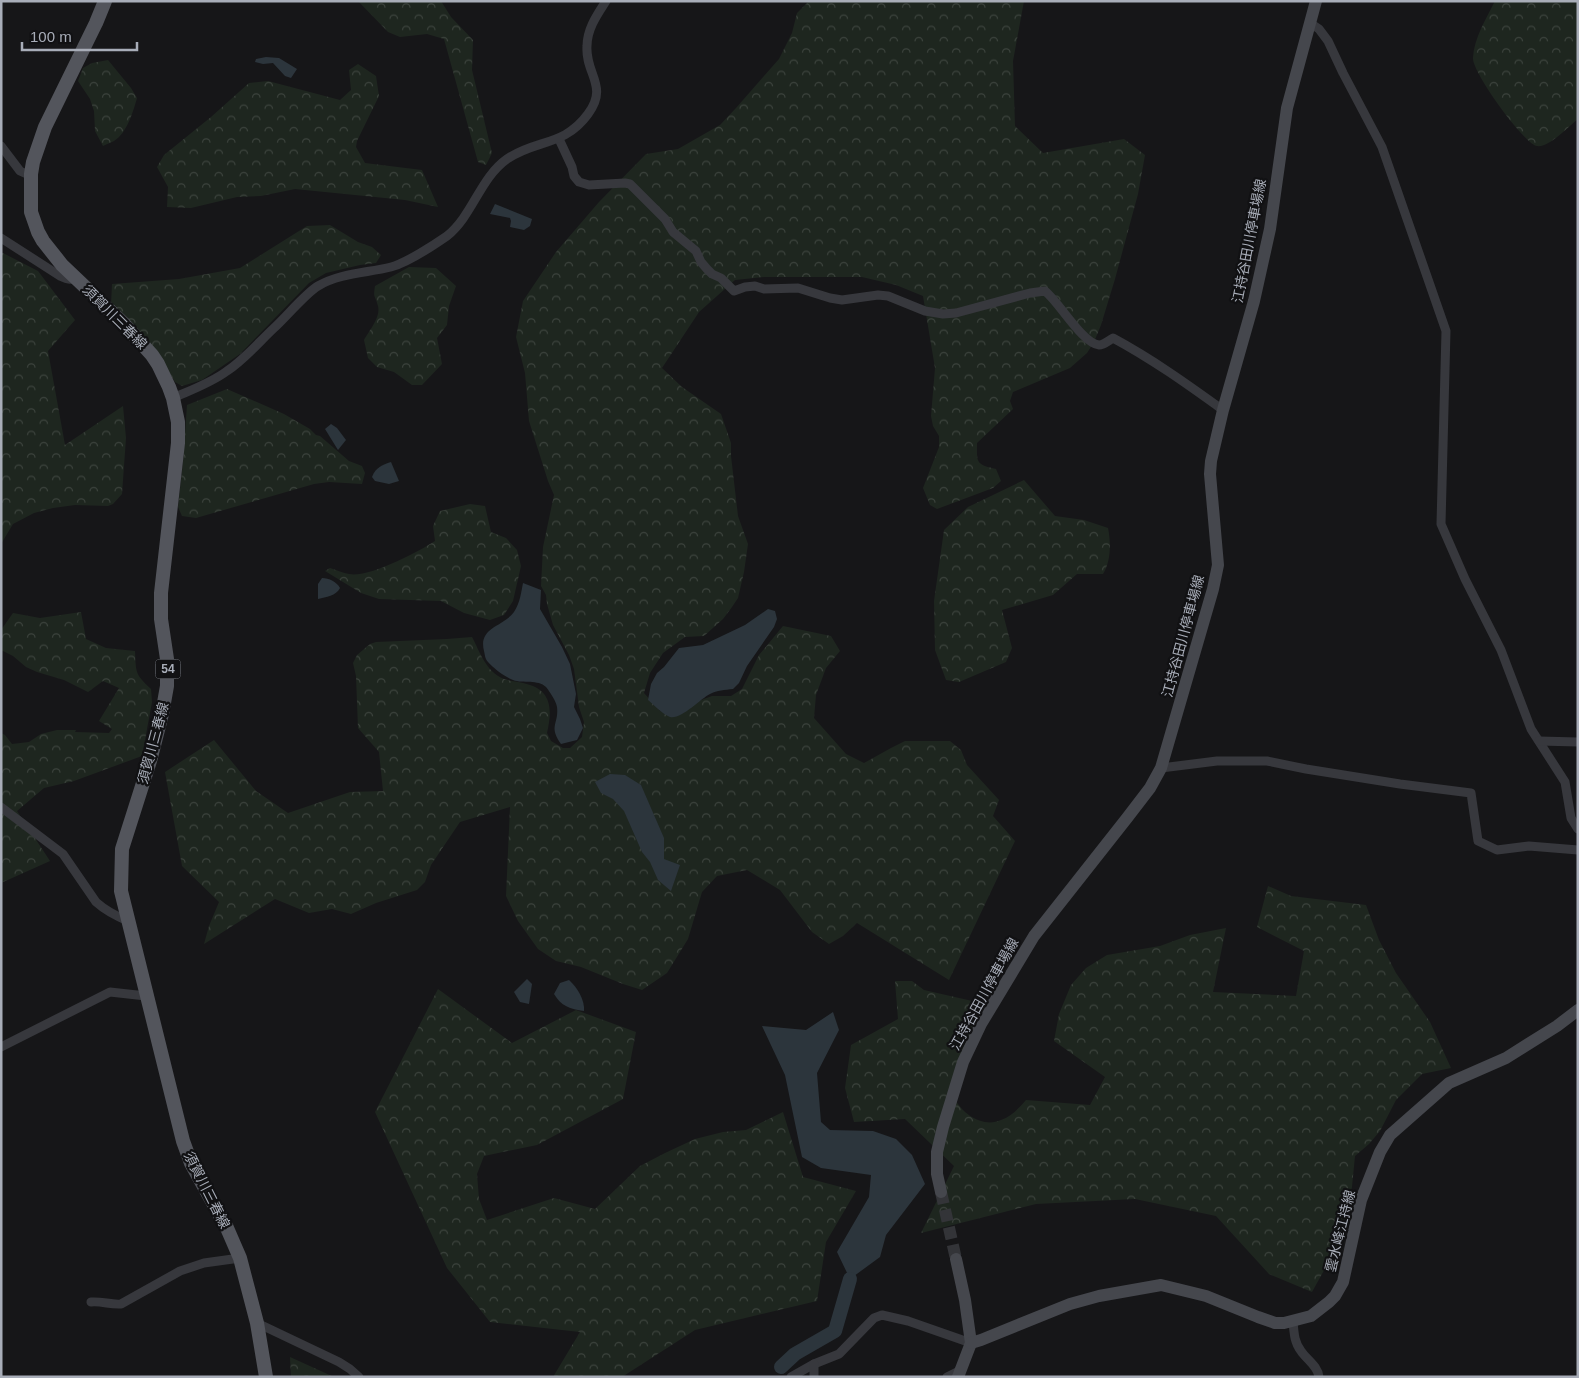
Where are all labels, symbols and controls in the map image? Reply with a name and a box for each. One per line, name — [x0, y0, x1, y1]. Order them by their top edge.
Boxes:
scale bar — [22, 20, 138, 52]
text: 100 m — [30, 28, 72, 45]
street label: 江持谷田川停車場線 — [1229, 178, 1269, 304]
street label: 須賀川三春線 — [80, 282, 150, 352]
street label: 江持谷田川停車場線 — [1159, 573, 1207, 699]
road number: 54 — [156, 660, 180, 679]
street label: 須賀川三春線 — [134, 700, 172, 786]
street label: 江持谷田川停車場線 — [946, 935, 1022, 1053]
street label: 須賀川三春線 — [181, 1149, 233, 1231]
street label: 雲水峰江持線 — [1322, 1188, 1358, 1274]

